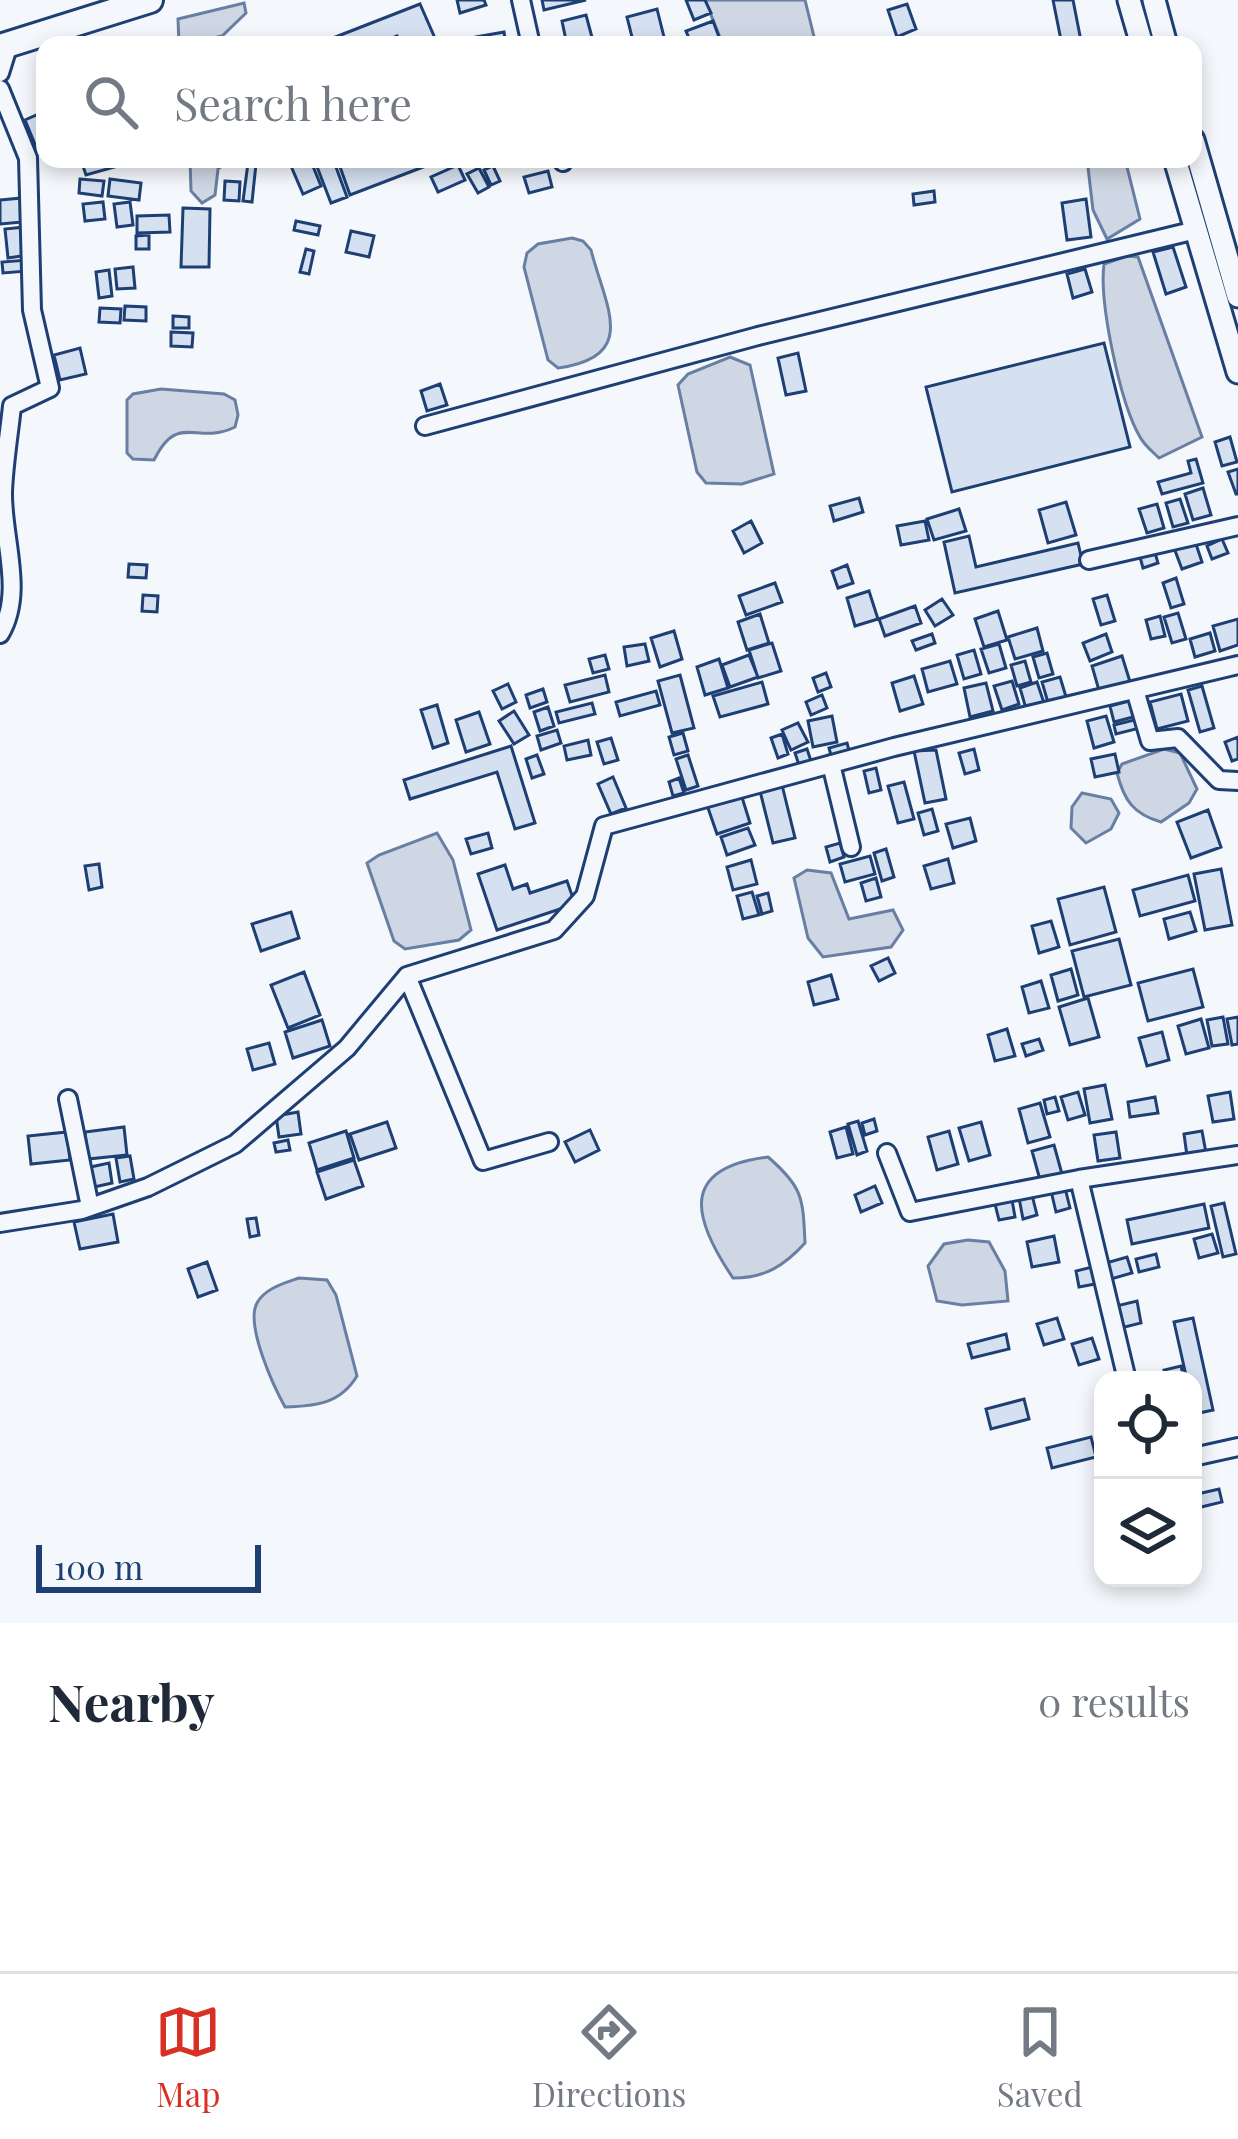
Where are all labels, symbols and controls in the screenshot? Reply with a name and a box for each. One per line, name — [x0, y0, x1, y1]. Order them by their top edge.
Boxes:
search box — [36, 36, 1202, 168]
icon: search — [78, 69, 144, 135]
text: Search here — [174, 72, 412, 132]
map controls — [1094, 1371, 1202, 1587]
button: locate — [1094, 1371, 1202, 1479]
button: layers — [1094, 1479, 1202, 1587]
scale bar — [36, 1539, 261, 1592]
text: 100 m — [54, 1544, 143, 1588]
text: Nearby — [48, 1667, 214, 1735]
text: 0 results — [1038, 1675, 1190, 1727]
tab: Map — [155, 1999, 221, 2115]
tab: Directions — [532, 1999, 686, 2115]
tab: Saved — [997, 1999, 1083, 2115]

